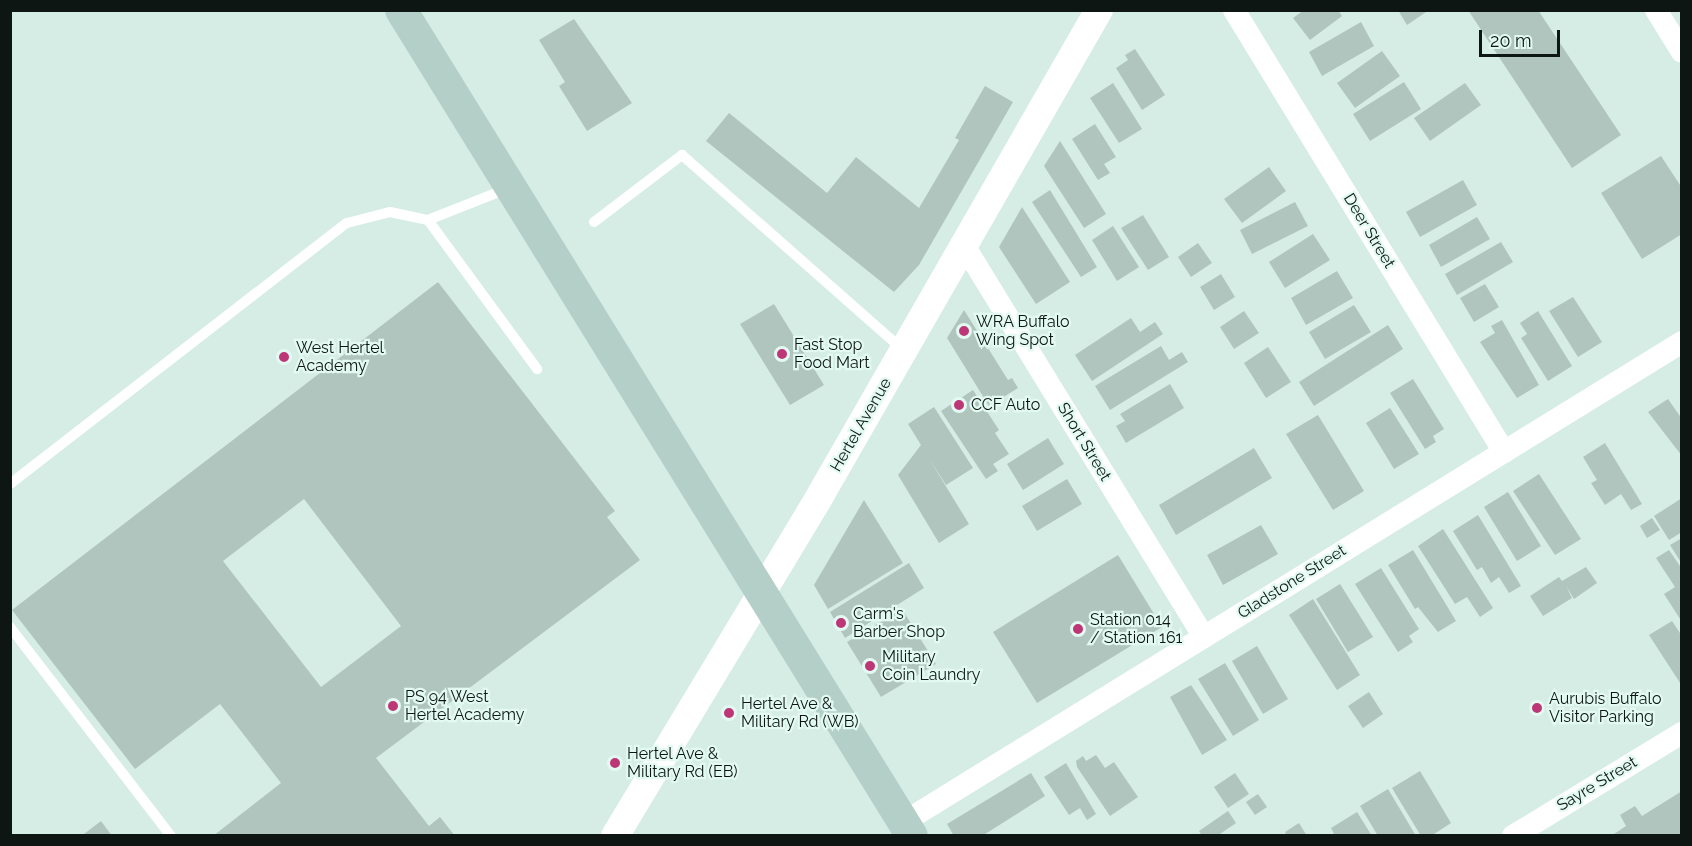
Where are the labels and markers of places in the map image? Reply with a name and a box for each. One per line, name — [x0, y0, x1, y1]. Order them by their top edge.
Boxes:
place label: WRA Buffalo Wing Spot — [976, 312, 1070, 350]
marker: WRA Buffalo Wing Spot — [957, 324, 971, 338]
place label: Fast Stop Food Mart — [794, 335, 870, 373]
place label: West Hertel Academy — [296, 338, 384, 376]
marker: Fast Stop Food Mart — [775, 347, 789, 361]
marker: West Hertel Academy — [277, 350, 291, 364]
place label: CCF Auto — [971, 395, 1041, 415]
marker: CCF Auto — [952, 398, 966, 412]
place label: Carm's Barber Shop — [853, 604, 945, 642]
place label: Station 014 / Station 161 — [1090, 610, 1182, 648]
marker: Carm's Barber Shop — [834, 616, 848, 630]
marker: Station 014 / Station 161 — [1071, 622, 1085, 636]
place label: Military Coin Laundry — [882, 647, 981, 685]
marker: Military Coin Laundry — [863, 659, 877, 673]
place label: PS 94 West Hertel Academy — [405, 687, 525, 725]
place label: Aurubis Buffalo Visitor Parking — [1549, 689, 1661, 727]
place label: Hertel Ave & Military Rd (WB) — [741, 694, 859, 732]
marker: PS 94 West Hertel Academy — [386, 699, 400, 713]
marker: Aurubis Buffalo Visitor Parking — [1530, 701, 1544, 715]
marker: Hertel Ave & Military Rd (WB) — [722, 706, 736, 720]
place label: Hertel Ave & Military Rd (EB) — [627, 744, 738, 782]
marker: Hertel Ave & Military Rd (EB) — [608, 756, 622, 770]

